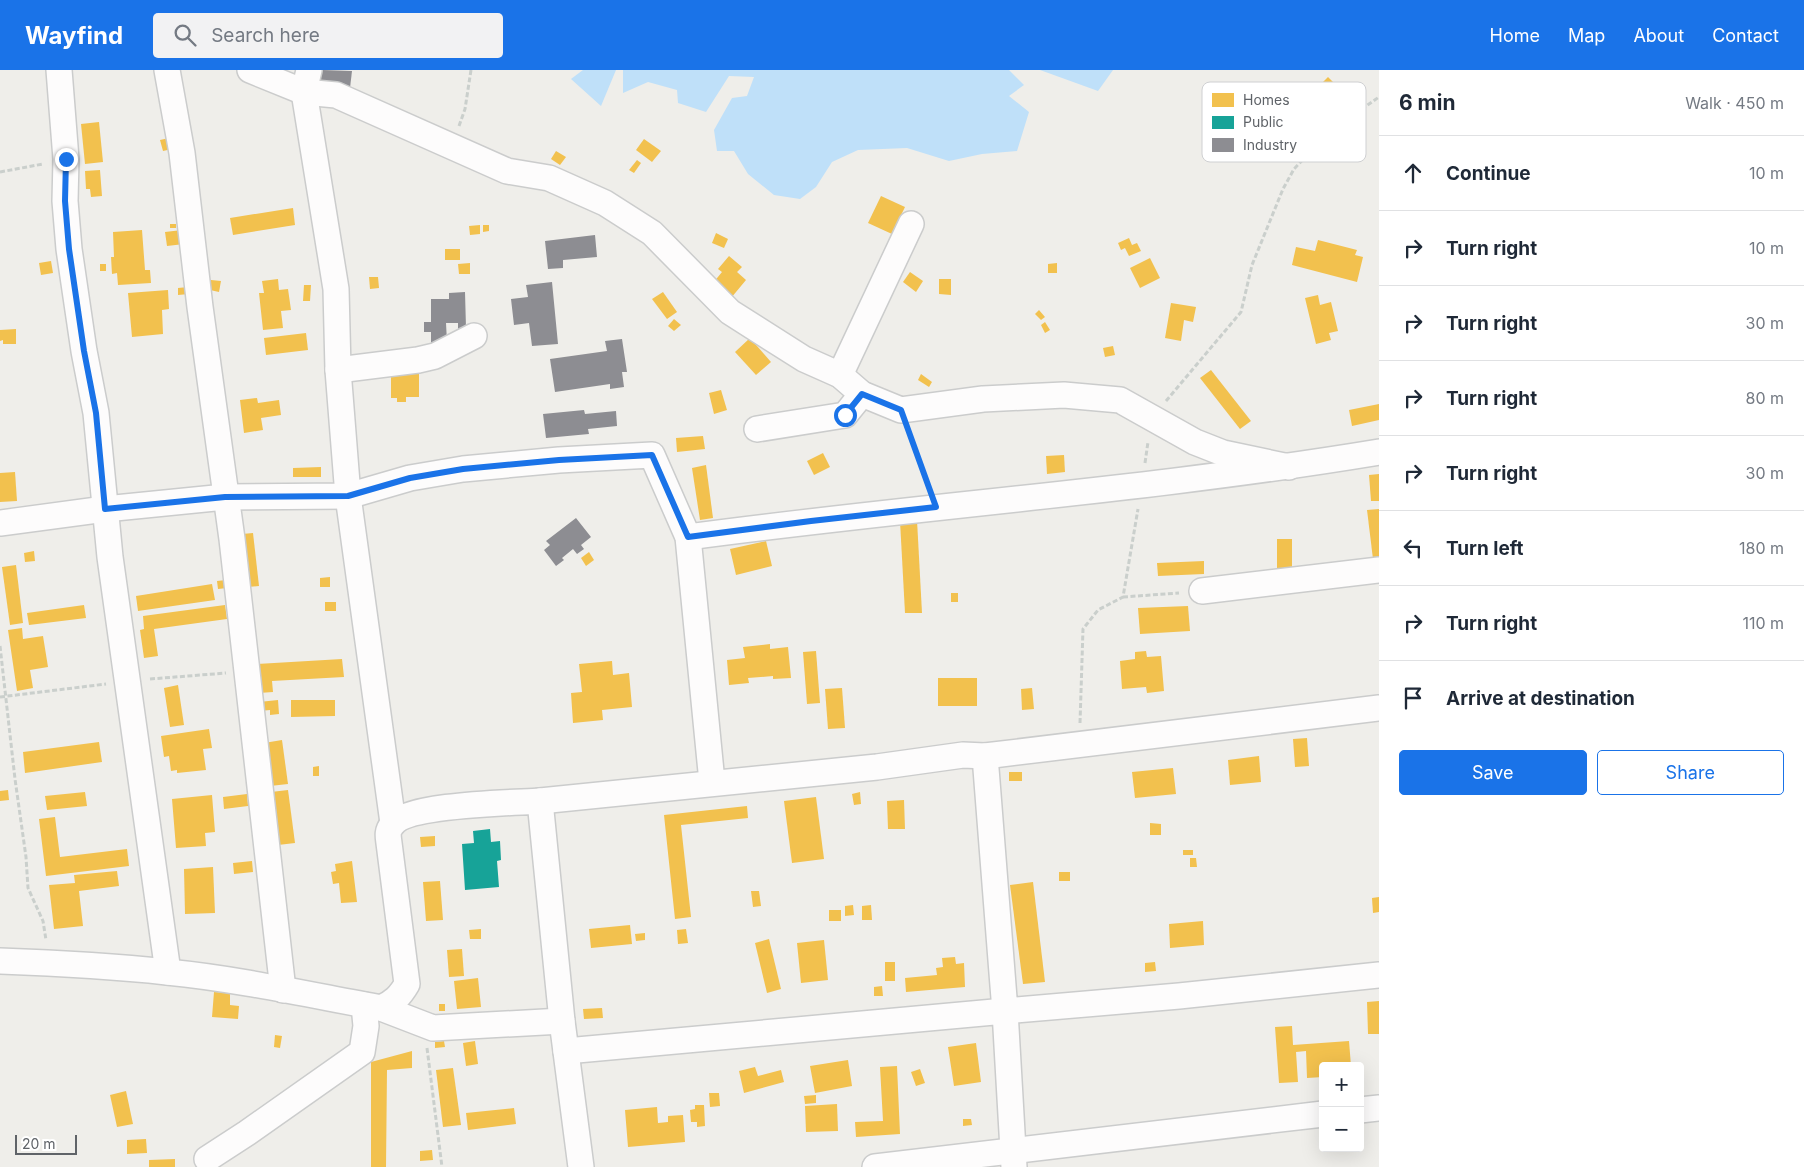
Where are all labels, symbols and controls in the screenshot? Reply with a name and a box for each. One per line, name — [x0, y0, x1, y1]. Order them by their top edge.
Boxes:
search box — [153, 13, 503, 58]
text: Wayfind — [25, 21, 123, 50]
icon: search — [171, 21, 199, 49]
text: Search here — [211, 24, 320, 47]
text: Home — [1490, 25, 1540, 46]
text: Map — [1568, 25, 1605, 46]
text: About — [1633, 25, 1684, 46]
text: Contact — [1712, 25, 1779, 46]
legend — [1202, 82, 1366, 162]
text: 6 min — [1399, 90, 1456, 115]
text: Homes — [1243, 91, 1290, 108]
text: Walk · 450 m — [1685, 93, 1784, 113]
text: Public — [1243, 113, 1284, 130]
text: Industry — [1243, 136, 1297, 153]
route end — [55, 148, 78, 171]
icon: ahead — [1399, 159, 1427, 187]
text: Continue — [1446, 162, 1531, 185]
text: 10 m — [1749, 163, 1784, 183]
icon: right — [1399, 234, 1427, 262]
text: Turn right — [1446, 237, 1537, 260]
text: 10 m — [1749, 238, 1784, 258]
icon: right — [1399, 309, 1427, 337]
text: Turn right — [1446, 312, 1537, 335]
text: 30 m — [1746, 313, 1784, 333]
icon: right — [1399, 384, 1427, 412]
text: Turn right — [1446, 387, 1537, 410]
text: 80 m — [1745, 388, 1784, 408]
route start — [834, 404, 857, 427]
icon: right — [1399, 459, 1427, 487]
text: Turn right — [1446, 462, 1537, 485]
text: 30 m — [1746, 463, 1784, 483]
icon: left — [1399, 534, 1427, 562]
text: Turn left — [1446, 537, 1524, 560]
text: 180 m — [1739, 538, 1784, 558]
icon: right — [1399, 609, 1427, 637]
text: Turn right — [1446, 612, 1537, 635]
text: 110 m — [1742, 613, 1784, 633]
icon: arrive — [1399, 684, 1427, 712]
text: Arrive at destination — [1446, 687, 1635, 710]
button: Save — [1399, 750, 1587, 795]
button: Share — [1597, 750, 1784, 795]
map controls — [1319, 1062, 1364, 1152]
button: + — [1319, 1062, 1364, 1107]
button: − — [1319, 1107, 1364, 1152]
scale bar — [15, 1132, 78, 1155]
text: 20 m — [22, 1135, 56, 1152]

